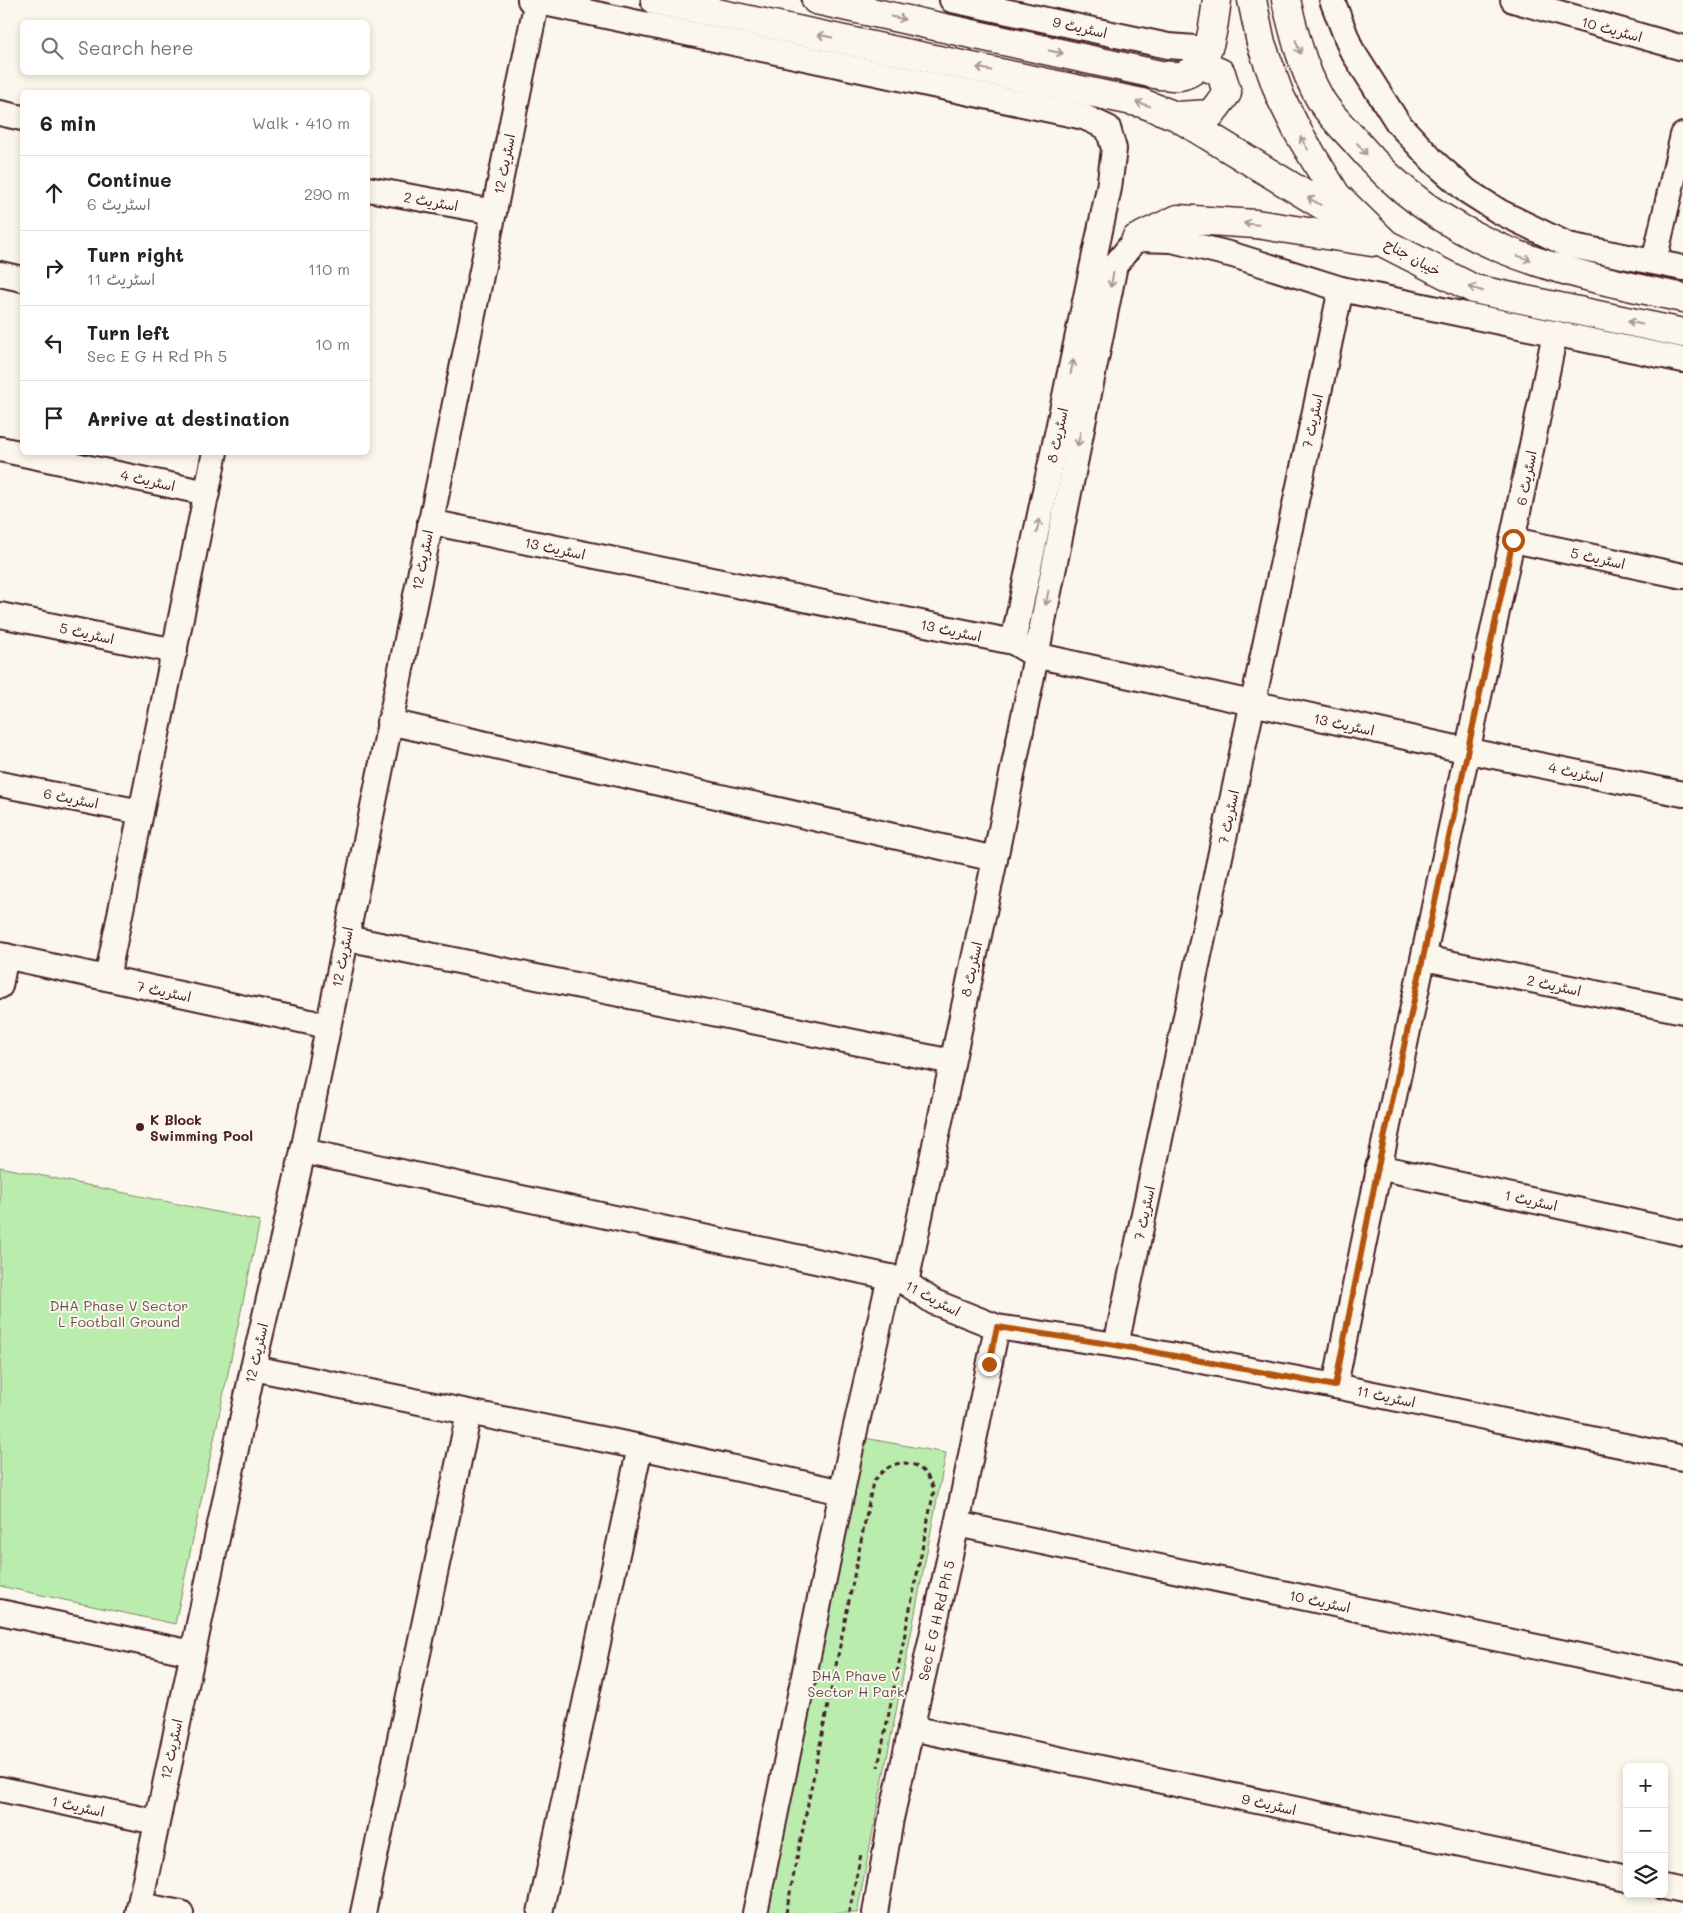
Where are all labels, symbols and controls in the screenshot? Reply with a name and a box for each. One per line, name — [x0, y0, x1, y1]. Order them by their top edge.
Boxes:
street label: اسٹریٹ 9 — [1051, 12, 1109, 42]
street label: اسٹریٹ 10 — [1580, 12, 1644, 46]
one-way arrow — [889, 14, 905, 23]
search box — [20, 20, 370, 75]
one-way arrow — [817, 31, 833, 40]
icon: search — [38, 34, 66, 62]
text: Search here — [78, 35, 194, 60]
one-way arrow — [1294, 39, 1303, 55]
one-way arrow — [1048, 48, 1064, 57]
one-way arrow — [976, 64, 992, 74]
one-way arrow — [1135, 98, 1151, 108]
text: 6 min — [40, 109, 96, 136]
text: Walk · 410 m — [252, 112, 350, 133]
street label: اسٹریٹ 12 — [489, 132, 519, 196]
one-way arrow — [1299, 136, 1309, 150]
one-way arrow — [1356, 142, 1368, 155]
text: Continue — [87, 167, 172, 192]
icon: ahead — [40, 179, 68, 207]
text: 290 m — [304, 183, 350, 204]
street label: اسٹریٹ 2 — [402, 187, 460, 215]
text: اسٹریٹ 6 — [87, 193, 151, 214]
one-way arrow — [1307, 195, 1321, 205]
one-way arrow — [1243, 219, 1259, 229]
street label: خیبان جناح — [1381, 234, 1444, 281]
text: Turn right — [87, 242, 184, 267]
icon: right — [40, 254, 68, 282]
one-way arrow — [1515, 254, 1531, 263]
text: 110 m — [308, 258, 350, 279]
text: اسٹریٹ 11 — [87, 268, 155, 289]
one-way arrow — [1106, 272, 1116, 288]
one-way arrow — [1469, 284, 1485, 294]
one-way arrow — [1628, 318, 1644, 327]
text: Turn left — [87, 320, 170, 345]
icon: left — [40, 329, 68, 357]
text: 10 m — [315, 333, 350, 354]
text: Sec E G H Rd Ph 5 — [87, 345, 227, 366]
one-way arrow — [1067, 360, 1077, 376]
street label: اسٹریٹ 7 — [1297, 392, 1327, 450]
icon: arrive — [40, 404, 68, 432]
text: Arrive at destination — [87, 406, 290, 431]
street label: اسٹریٹ 8 — [1042, 406, 1072, 464]
one-way arrow — [1074, 431, 1083, 447]
street label: اسٹریٹ 6 — [1511, 449, 1541, 507]
street label: اسٹریٹ 4 — [119, 465, 177, 495]
one-way arrow — [1034, 519, 1043, 535]
street label: اسٹریٹ 12 — [407, 528, 437, 592]
route start — [1502, 529, 1525, 552]
street label: اسٹریٹ 13 — [523, 532, 587, 564]
street label: اسٹریٹ 5 — [1569, 543, 1627, 573]
one-way arrow — [1042, 590, 1051, 606]
street label: اسٹریٹ 13 — [919, 614, 983, 646]
street label: اسٹریٹ 5 — [58, 618, 116, 648]
street label: اسٹریٹ 13 — [1312, 708, 1376, 740]
street label: اسٹریٹ 4 — [1547, 757, 1605, 787]
street label: اسٹریٹ 6 — [42, 783, 100, 813]
street label: اسٹریٹ 7 — [1213, 788, 1243, 846]
street label: اسٹریٹ 12 — [327, 925, 357, 989]
street label: اسٹریٹ 8 — [956, 940, 986, 998]
street label: اسٹریٹ 2 — [1525, 970, 1583, 1000]
street label: اسٹریٹ 7 — [135, 976, 193, 1006]
place label: K Block Swimming Pool — [150, 1110, 253, 1145]
marker: K Block Swimming Pool — [134, 1121, 146, 1133]
street label: اسٹریٹ 7 — [1129, 1184, 1159, 1242]
street label: اسٹریٹ 1 — [1503, 1185, 1559, 1215]
street label: اسٹریٹ 11 — [902, 1276, 964, 1320]
park label: DHA Phase V Sector L Football Ground — [50, 1296, 188, 1331]
street label: اسٹریٹ 12 — [240, 1321, 272, 1385]
route end — [978, 1353, 1001, 1376]
street label: اسٹریٹ 11 — [1355, 1380, 1417, 1412]
street label: Sec E G H Rd Ph 5 — [913, 1558, 958, 1682]
street label: اسٹریٹ 10 — [1288, 1585, 1352, 1617]
park label: DHA Phave V Sector H Park — [808, 1666, 904, 1701]
street label: اسٹریٹ 12 — [155, 1717, 187, 1781]
map controls — [1623, 1763, 1668, 1898]
button: + — [1623, 1763, 1668, 1808]
street label: اسٹریٹ 9 — [1240, 1789, 1298, 1819]
street label: اسٹریٹ 1 — [50, 1791, 106, 1821]
button: − — [1623, 1808, 1668, 1853]
button: layers — [1623, 1853, 1668, 1898]

